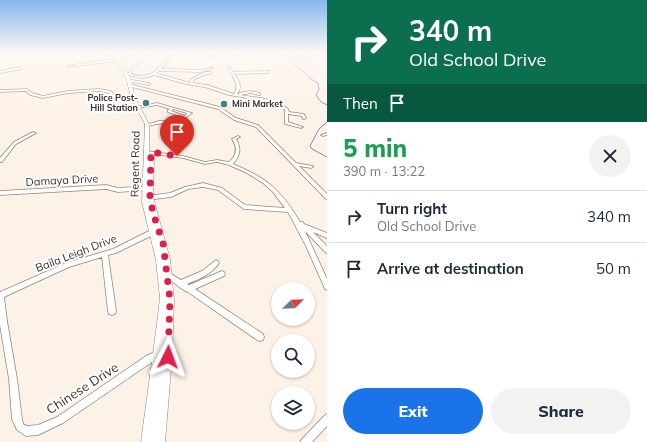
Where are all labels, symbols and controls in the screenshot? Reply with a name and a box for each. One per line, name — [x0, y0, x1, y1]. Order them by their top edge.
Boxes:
text: 340 m — [409, 13, 492, 48]
icon: right — [343, 16, 395, 68]
text: Old School Drive — [409, 48, 546, 71]
place label: Police Post- Hill Station — [87, 92, 138, 113]
icon: arrive — [386, 92, 408, 114]
text: Then — [343, 94, 378, 113]
marker: Police Post- Hill Station — [141, 98, 151, 108]
place label: Mini Market — [232, 98, 283, 109]
marker: Mini Market — [219, 99, 229, 109]
pin — [160, 115, 194, 156]
icon: arrive — [166, 121, 188, 143]
street label: Regent Road — [127, 131, 143, 197]
text: 5 min — [343, 133, 407, 163]
button: close — [589, 135, 631, 177]
text: 390 m · 13:22 — [343, 163, 425, 179]
street label: Damaya Drive — [25, 171, 99, 189]
text: Turn right — [377, 199, 447, 218]
icon: right — [343, 206, 365, 228]
text: 340 m — [587, 207, 631, 226]
text: Old School Drive — [377, 218, 476, 234]
street label: Baila Leigh Drive — [33, 231, 119, 275]
icon: arrive — [343, 258, 365, 280]
text: Arrive at destination — [377, 259, 524, 278]
text: 50 m — [596, 259, 631, 278]
north arrow — [271, 282, 315, 326]
map controls — [271, 282, 315, 430]
button: search — [271, 334, 315, 378]
position arrow — [147, 336, 189, 378]
street label: Chinese Drive — [43, 359, 121, 417]
button: layers — [271, 386, 315, 430]
button: Exit — [343, 388, 483, 434]
button: Share — [491, 388, 631, 434]

